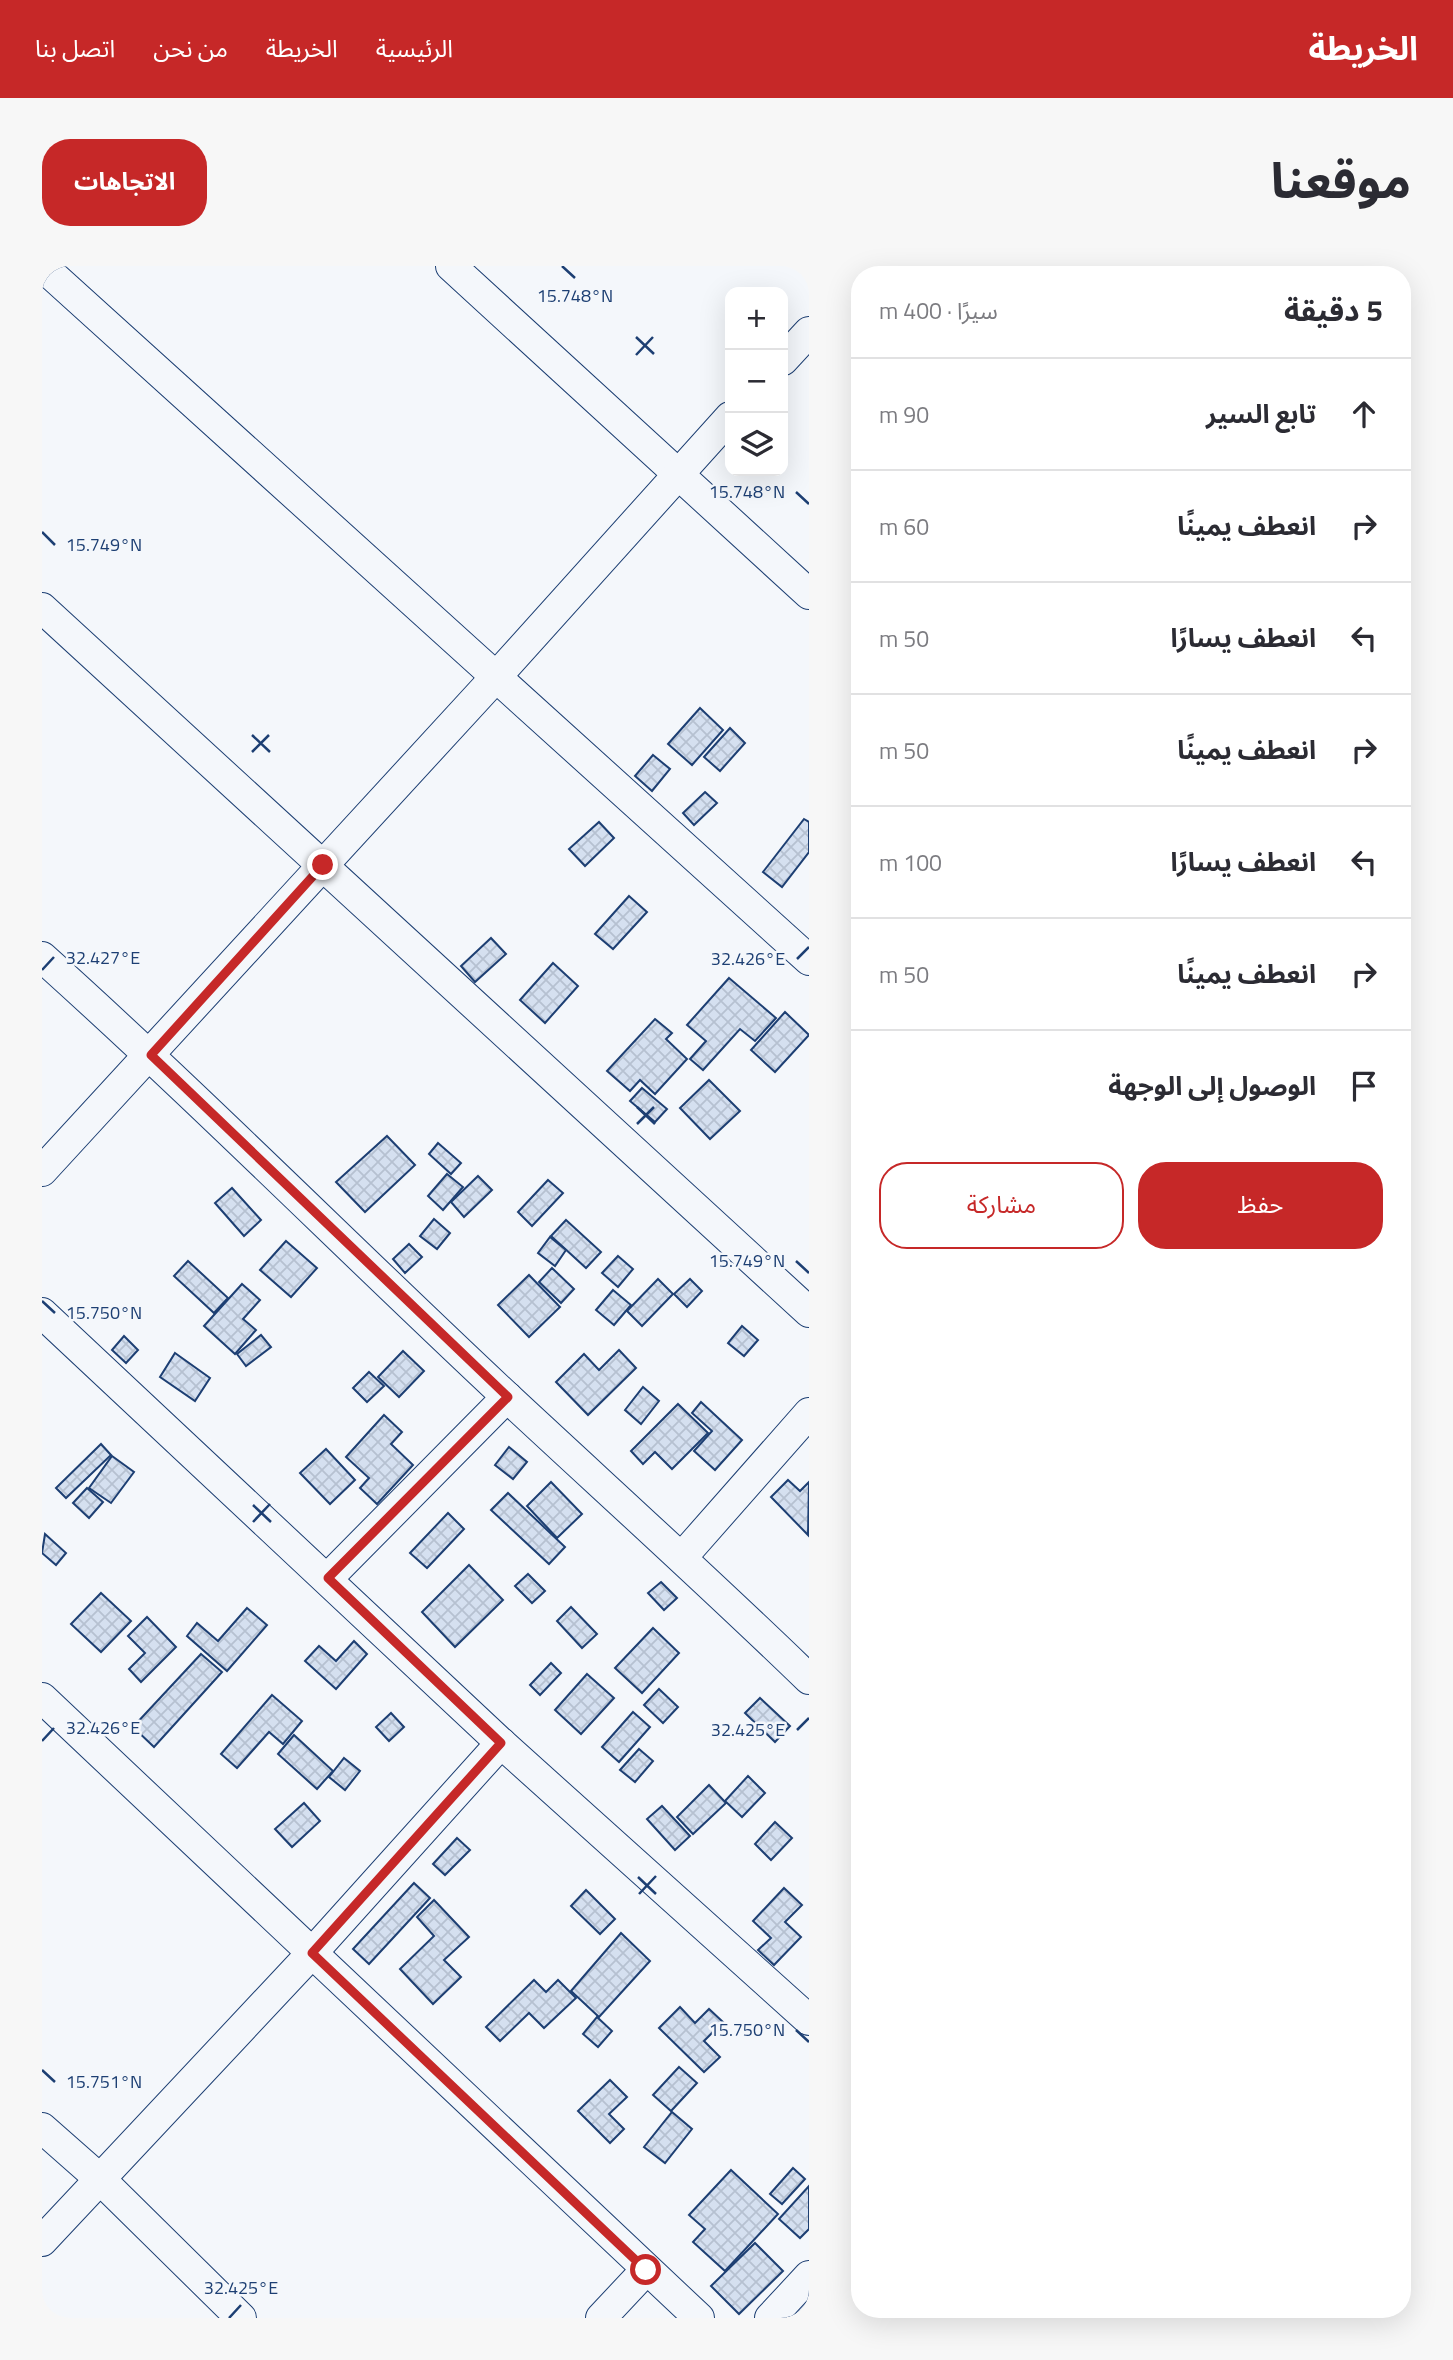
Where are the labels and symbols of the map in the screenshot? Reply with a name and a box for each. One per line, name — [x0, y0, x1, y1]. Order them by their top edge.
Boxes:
text: 15.748°N — [537, 282, 613, 309]
text: 15.748°N — [709, 478, 785, 505]
text: 15.749°N — [66, 531, 142, 558]
route end — [307, 849, 338, 880]
text: 32.427°E — [66, 944, 140, 971]
text: 32.426°E — [711, 945, 785, 972]
text: 15.749°N — [709, 1247, 785, 1274]
text: 15.750°N — [66, 1299, 142, 1326]
text: 32.426°E — [66, 1714, 140, 1741]
text: 32.425°E — [711, 1716, 785, 1743]
text: 15.750°N — [709, 2016, 785, 2043]
text: 15.751°N — [66, 2068, 142, 2095]
route start — [630, 2254, 661, 2285]
text: 32.425°E — [204, 2274, 278, 2301]

